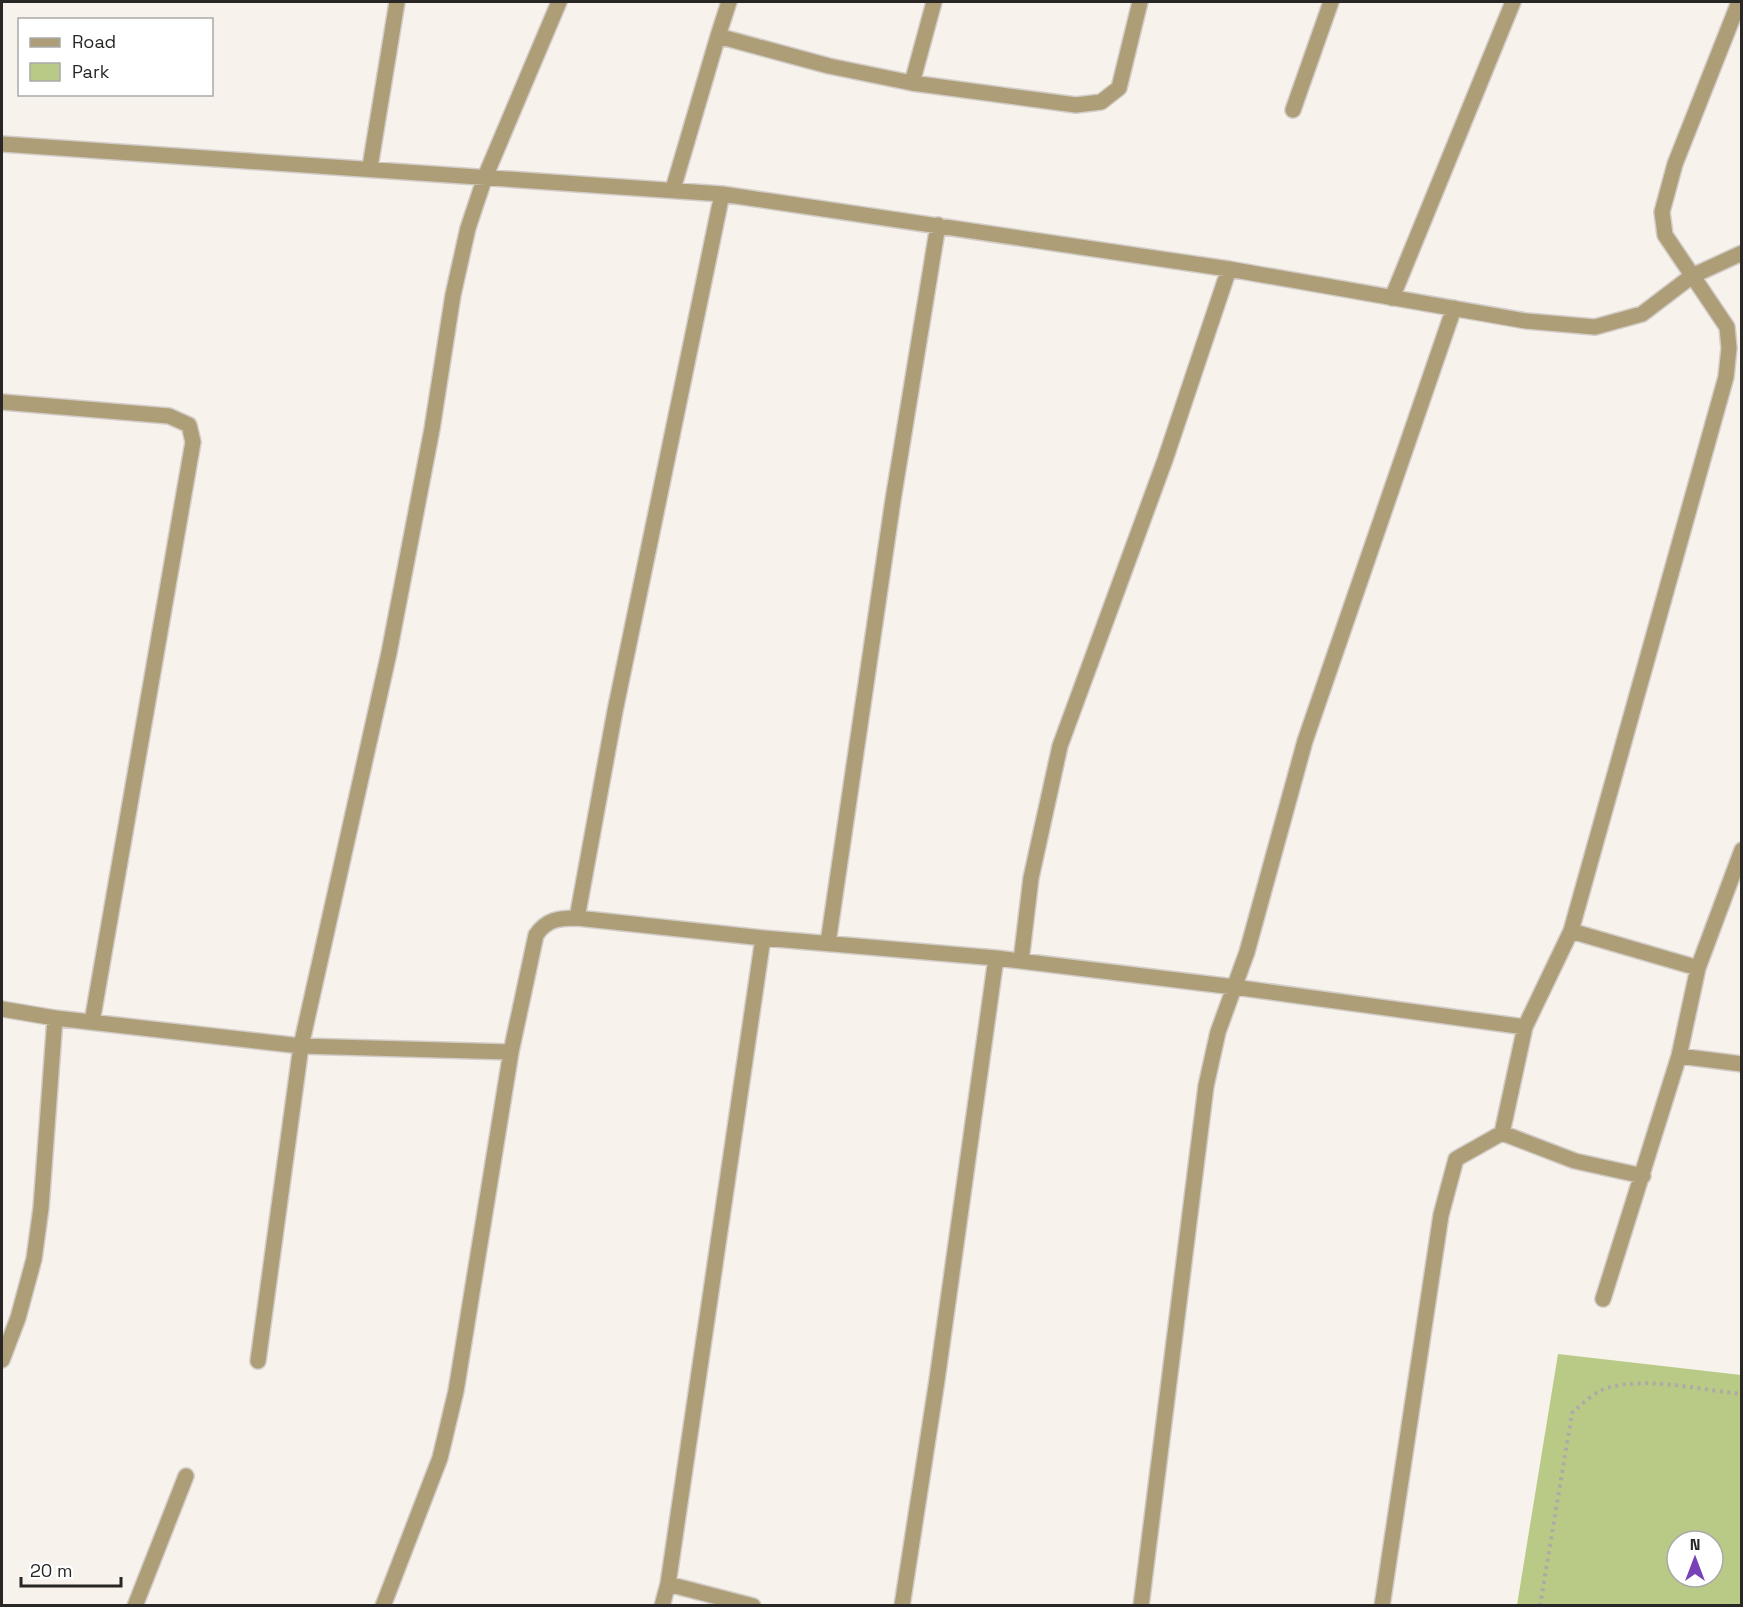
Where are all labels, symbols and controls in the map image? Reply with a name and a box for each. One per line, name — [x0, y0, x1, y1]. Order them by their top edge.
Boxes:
legend — [18, 18, 213, 96]
text: Road — [72, 30, 116, 53]
text: Park — [72, 60, 110, 83]
north arrow — [1665, 1529, 1725, 1589]
text: N — [1690, 1534, 1700, 1555]
scale bar — [21, 1550, 122, 1588]
text: 20 m — [30, 1559, 73, 1582]

